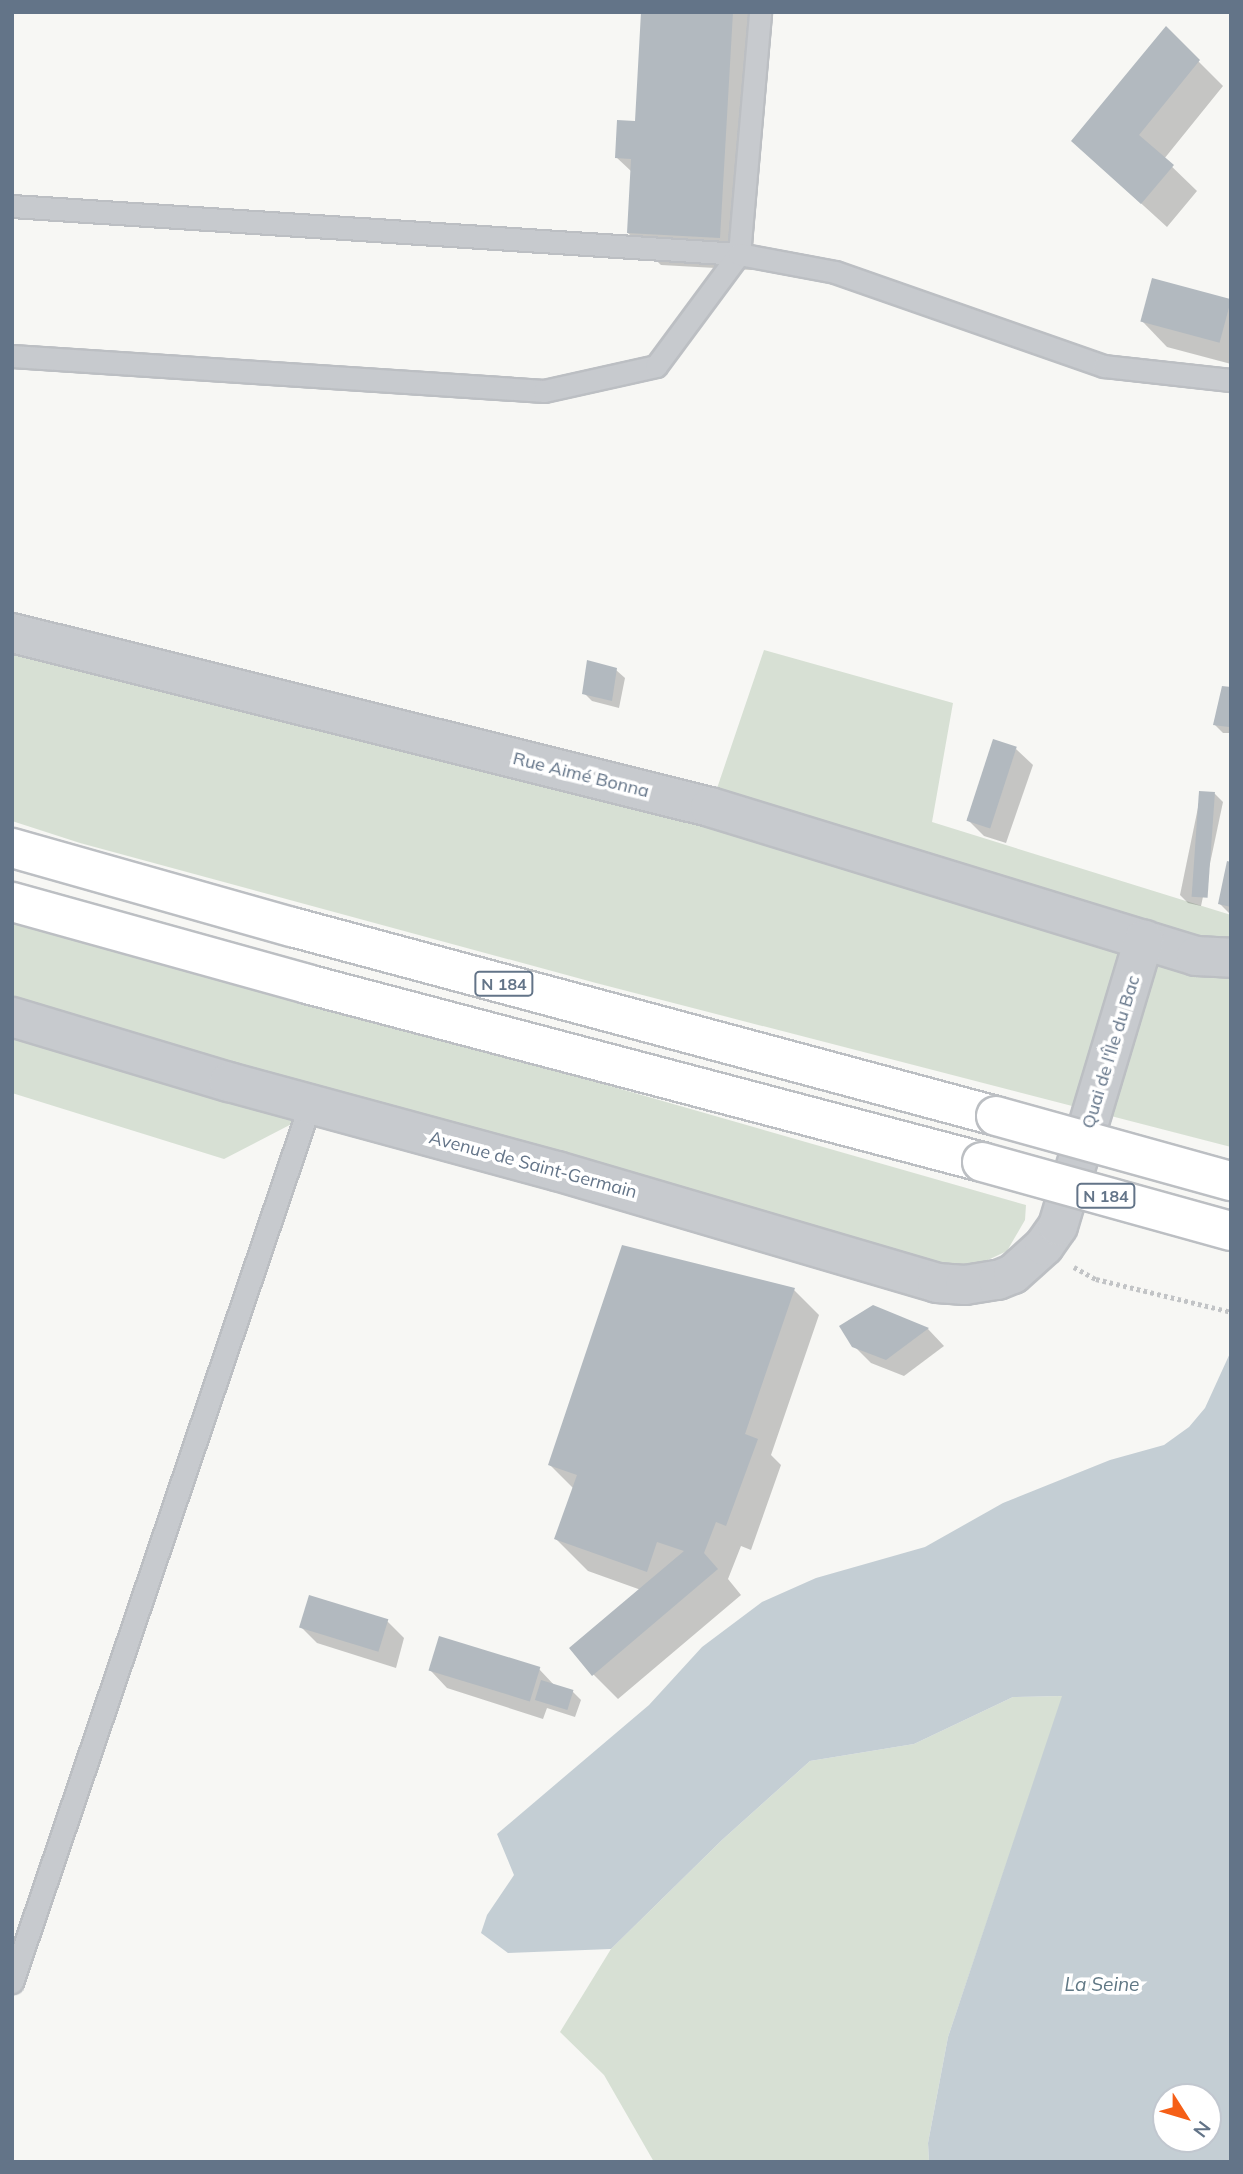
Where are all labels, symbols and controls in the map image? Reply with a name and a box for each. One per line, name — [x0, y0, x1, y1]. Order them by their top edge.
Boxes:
street label: Rue Aimé Bonna — [511, 748, 651, 802]
road number: N 184 — [474, 972, 534, 996]
street label: Quai de l'Île du Bac — [1077, 973, 1145, 1131]
street label: Avenue de Saint-Germain — [427, 1127, 639, 1203]
road number: N 184 — [1076, 1184, 1136, 1208]
water label: La Seine — [1065, 1974, 1139, 1996]
north arrow — [1152, 2083, 1222, 2153]
text: N — [1188, 2116, 1216, 2142]

